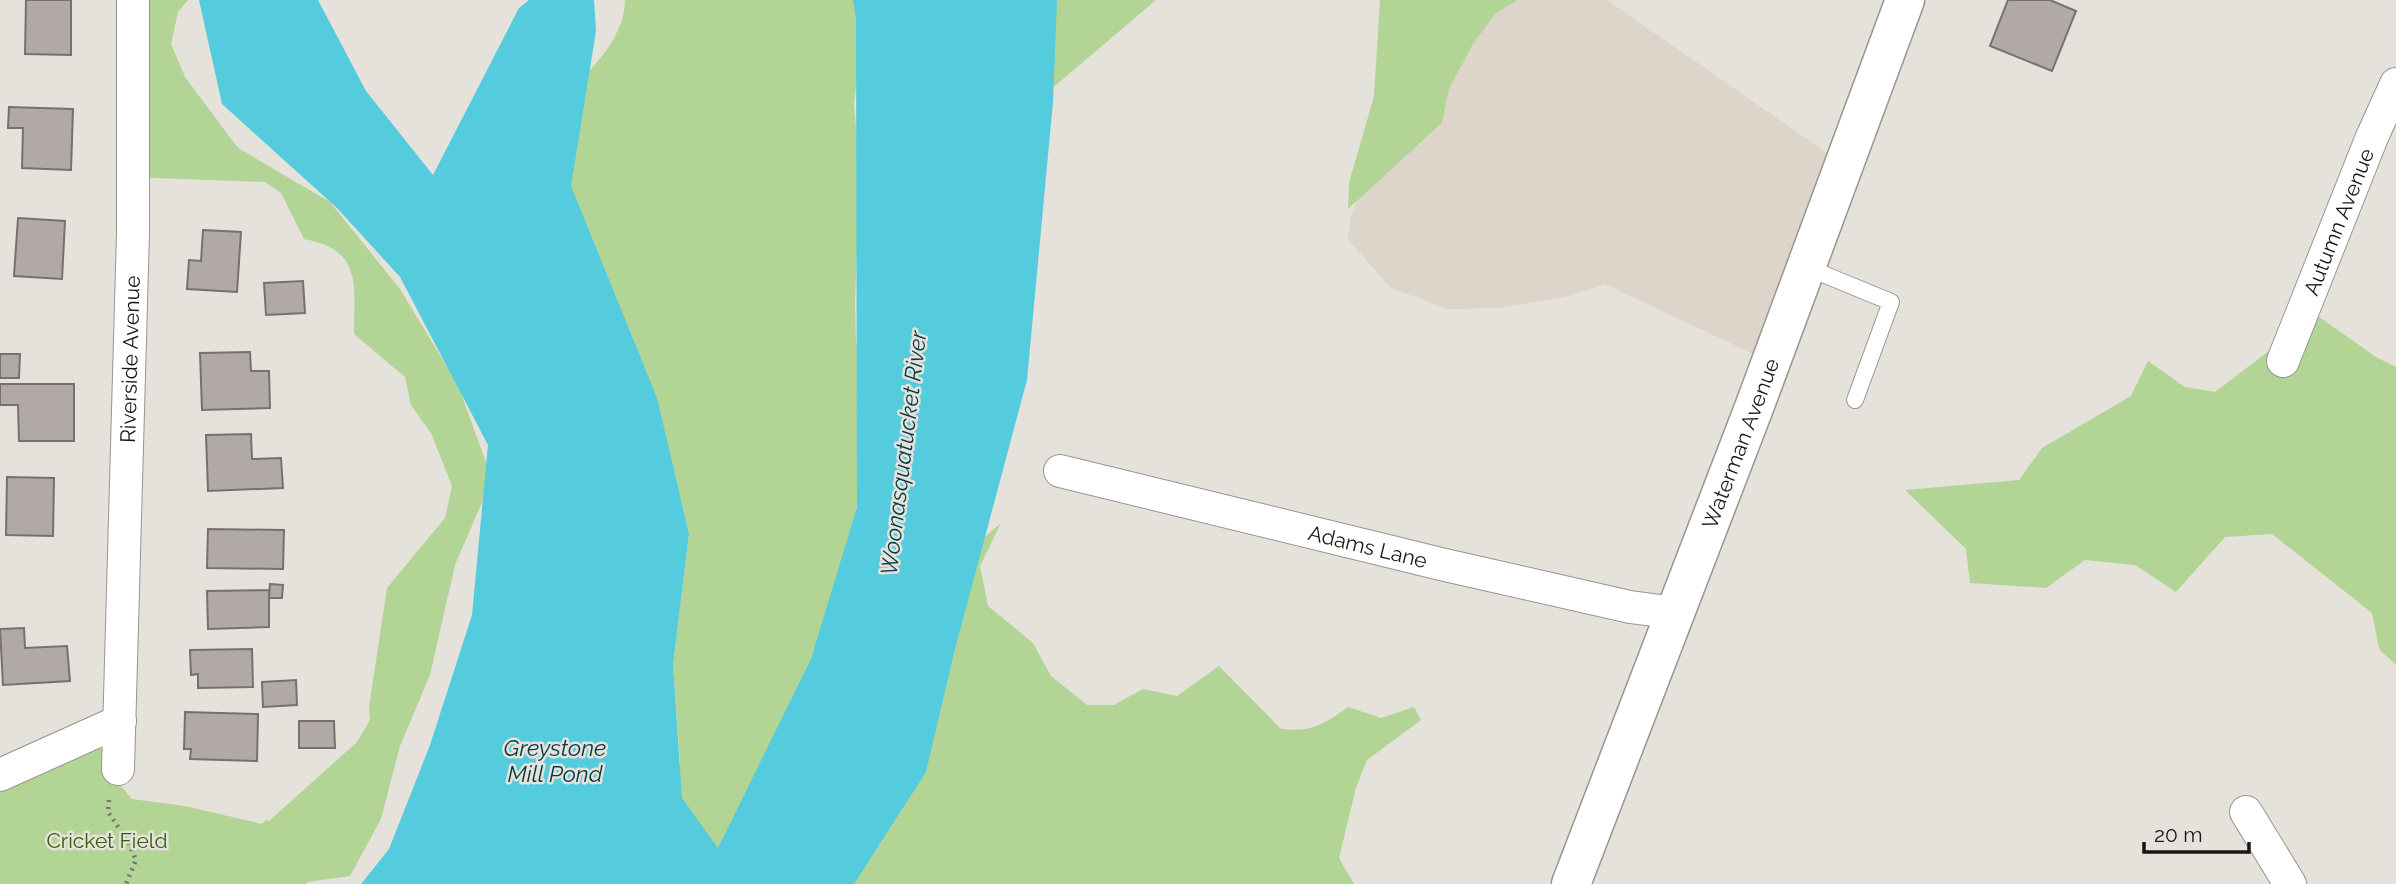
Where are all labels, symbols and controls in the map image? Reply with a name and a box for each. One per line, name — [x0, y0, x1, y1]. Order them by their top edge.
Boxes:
street label: Autumn Avenue — [2298, 144, 2379, 299]
street label: Riverside Avenue — [115, 275, 144, 443]
water label: Woonasquatucket River — [875, 328, 932, 577]
street label: Waterman Avenue — [1696, 355, 1784, 532]
street label: Adams Lane — [1306, 520, 1430, 573]
water label: Greystone Mill Pond — [504, 734, 606, 787]
scale bar — [2144, 810, 2249, 854]
text: 20 m — [2154, 822, 2202, 847]
park label: Cricket Field — [46, 828, 168, 853]

